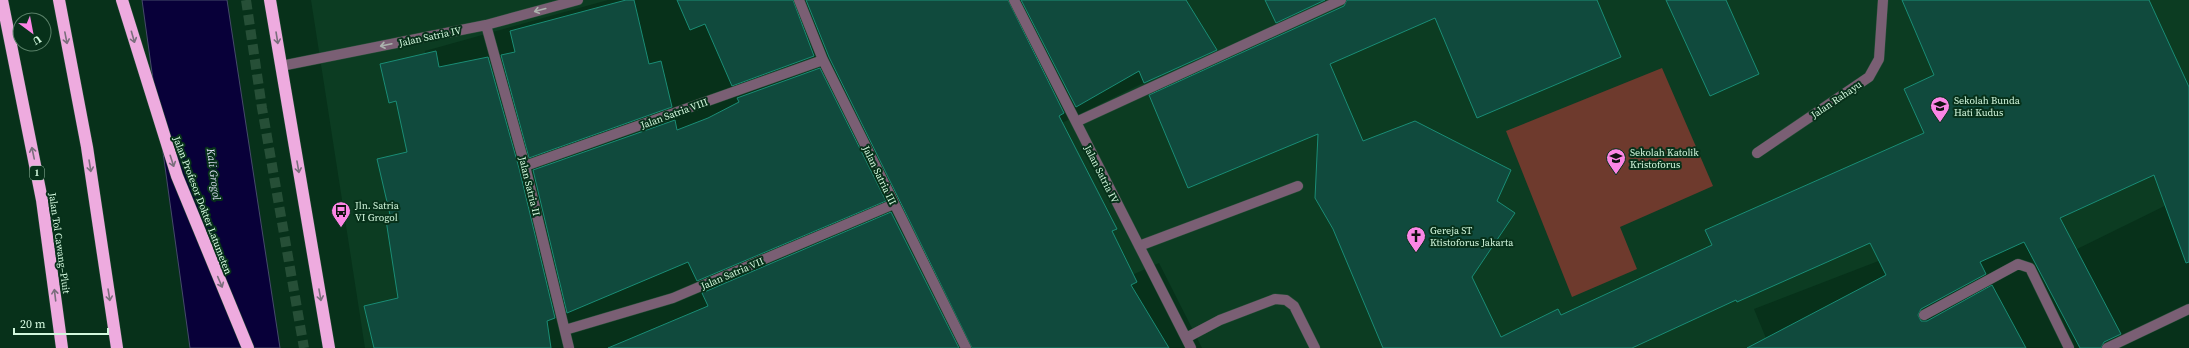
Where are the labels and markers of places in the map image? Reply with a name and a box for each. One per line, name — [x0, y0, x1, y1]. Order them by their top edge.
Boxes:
place label: Sekolah Bunda Hati Kudus — [1954, 94, 2021, 119]
school or university icon: Sekolah Bunda Hati Kudus — [1929, 95, 1951, 123]
place label: Sekolah Katolik Kristoforus — [1630, 146, 1699, 171]
school or university icon: Sekolah Katolik Kristoforus — [1605, 147, 1627, 175]
place label: Jln. Satria VI Grogol — [354, 199, 400, 224]
bus stop icon: Jln. Satria VI Grogol — [330, 200, 352, 228]
place label: Gereja ST Ktistoforus Jakarta — [1430, 224, 1514, 249]
church icon: Gereja ST Ktistoforus Jakarta — [1405, 225, 1427, 253]

